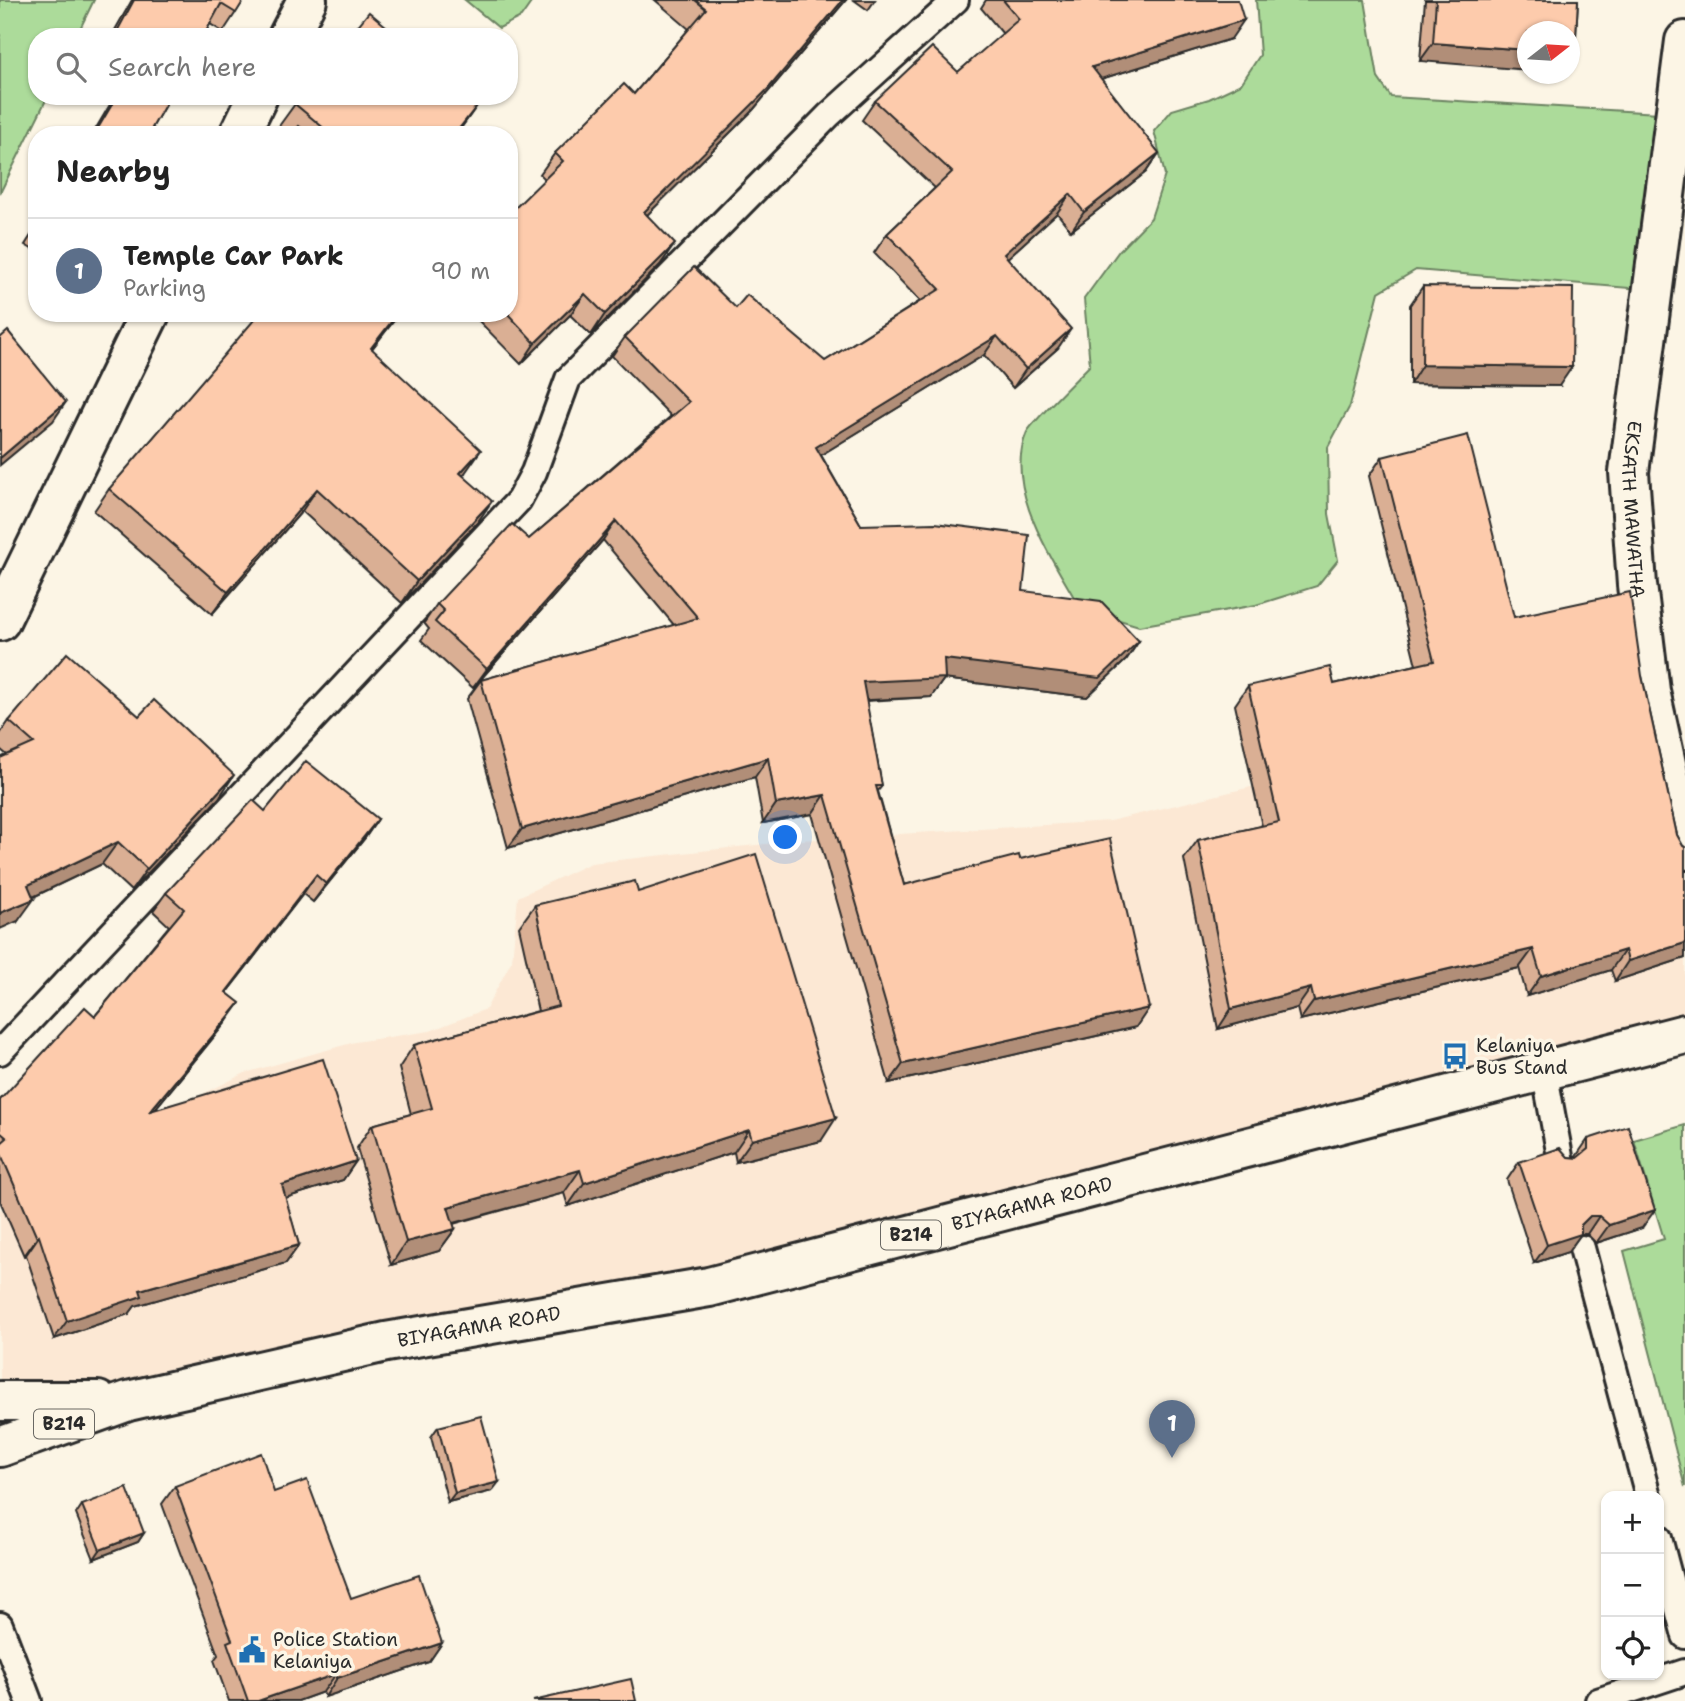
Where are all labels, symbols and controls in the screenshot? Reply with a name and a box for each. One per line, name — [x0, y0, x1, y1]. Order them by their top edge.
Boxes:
north arrow — [1517, 21, 1580, 84]
search box — [28, 28, 518, 105]
icon: search — [52, 48, 90, 86]
text: Search here — [108, 49, 257, 84]
text: Nearby — [56, 151, 171, 192]
text: Temple Car Park — [123, 238, 344, 273]
text: 1 — [74, 256, 84, 286]
text: 90 m — [430, 256, 490, 286]
text: Parking — [123, 273, 206, 303]
street label: EKSATH MAWATHA — [1616, 419, 1651, 600]
your location — [768, 820, 802, 854]
place label: Kelaniya Bus Stand — [1476, 1033, 1567, 1080]
bus stop icon: Kelaniya Bus Stand — [1440, 1041, 1470, 1071]
street label: BIYAGAMA ROAD — [949, 1171, 1115, 1237]
road number: B214 — [881, 1220, 941, 1250]
street label: BIYAGAMA ROAD — [396, 1300, 563, 1353]
pin: 1 — [1149, 1400, 1195, 1458]
road number: B214 — [34, 1409, 94, 1438]
map controls — [1601, 1491, 1664, 1680]
button: + — [1601, 1491, 1664, 1554]
button: − — [1601, 1554, 1664, 1617]
button: locate — [1601, 1617, 1664, 1680]
place label: Police Station Kelaniya — [273, 1627, 398, 1674]
public building icon: Police Station Kelaniya — [237, 1635, 267, 1665]

